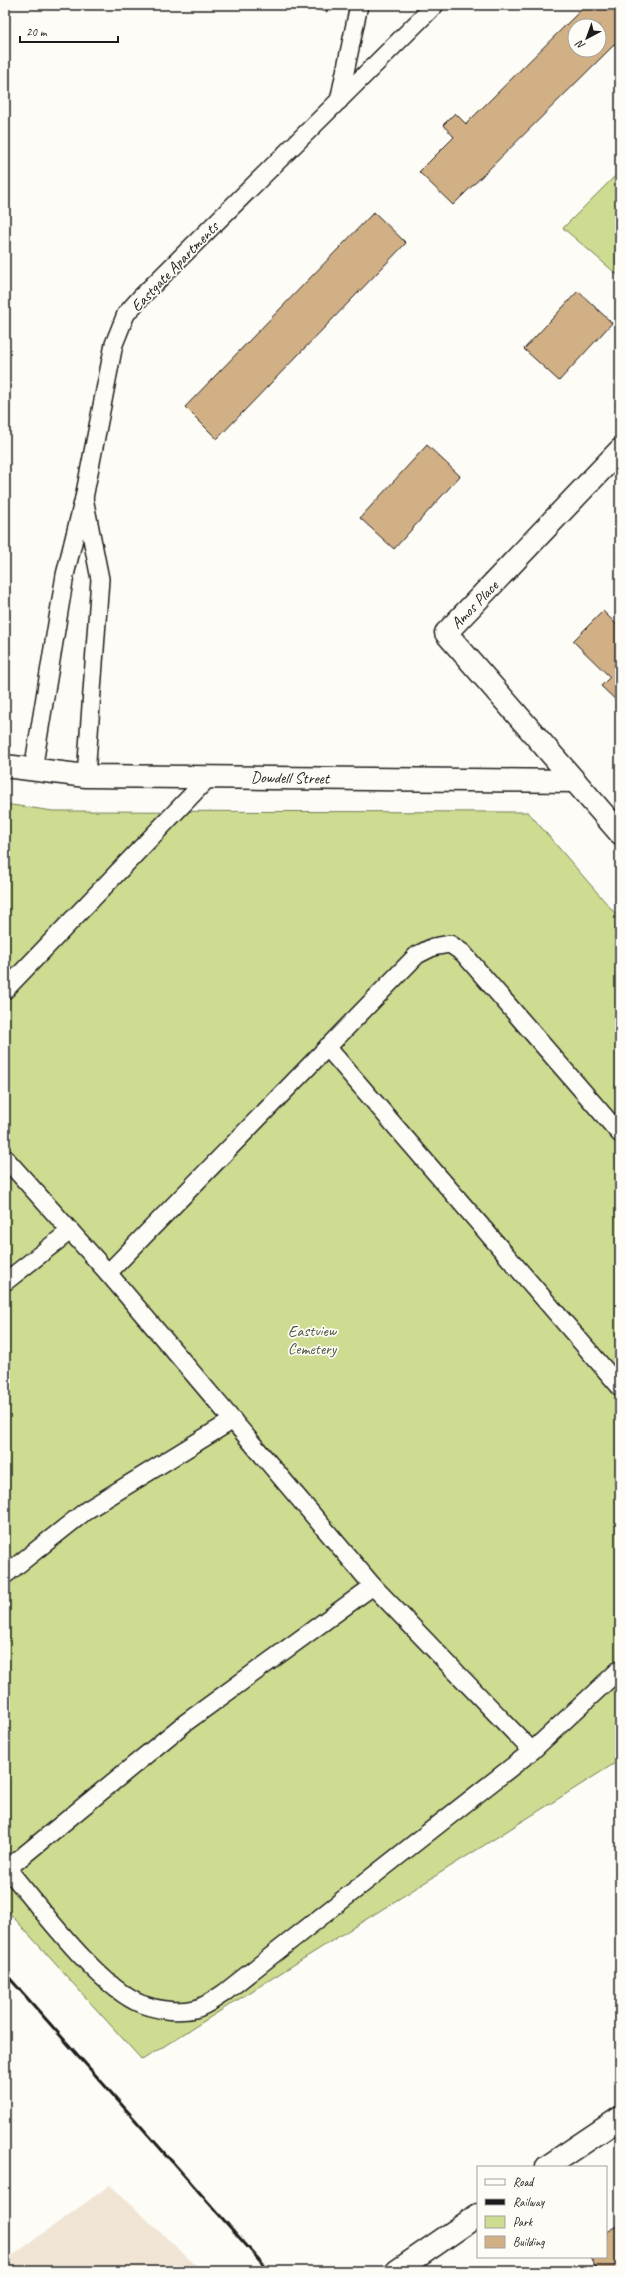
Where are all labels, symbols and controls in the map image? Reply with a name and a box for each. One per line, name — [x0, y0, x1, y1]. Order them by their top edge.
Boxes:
scale bar — [20, 18, 118, 44]
north arrow — [567, 18, 607, 58]
text: 20 m — [26, 24, 48, 40]
text: N — [572, 37, 588, 53]
street label: Eastgate Apartments — [127, 216, 224, 316]
street label: Amos Place — [447, 575, 504, 633]
street label: Dowdell Street — [251, 767, 331, 789]
park label: Eastview Cemetery — [288, 1321, 338, 1359]
legend — [477, 2166, 607, 2258]
text: Road — [513, 2174, 535, 2190]
text: Railway — [513, 2194, 545, 2210]
text: Park — [513, 2214, 534, 2230]
text: Building — [513, 2234, 545, 2250]

